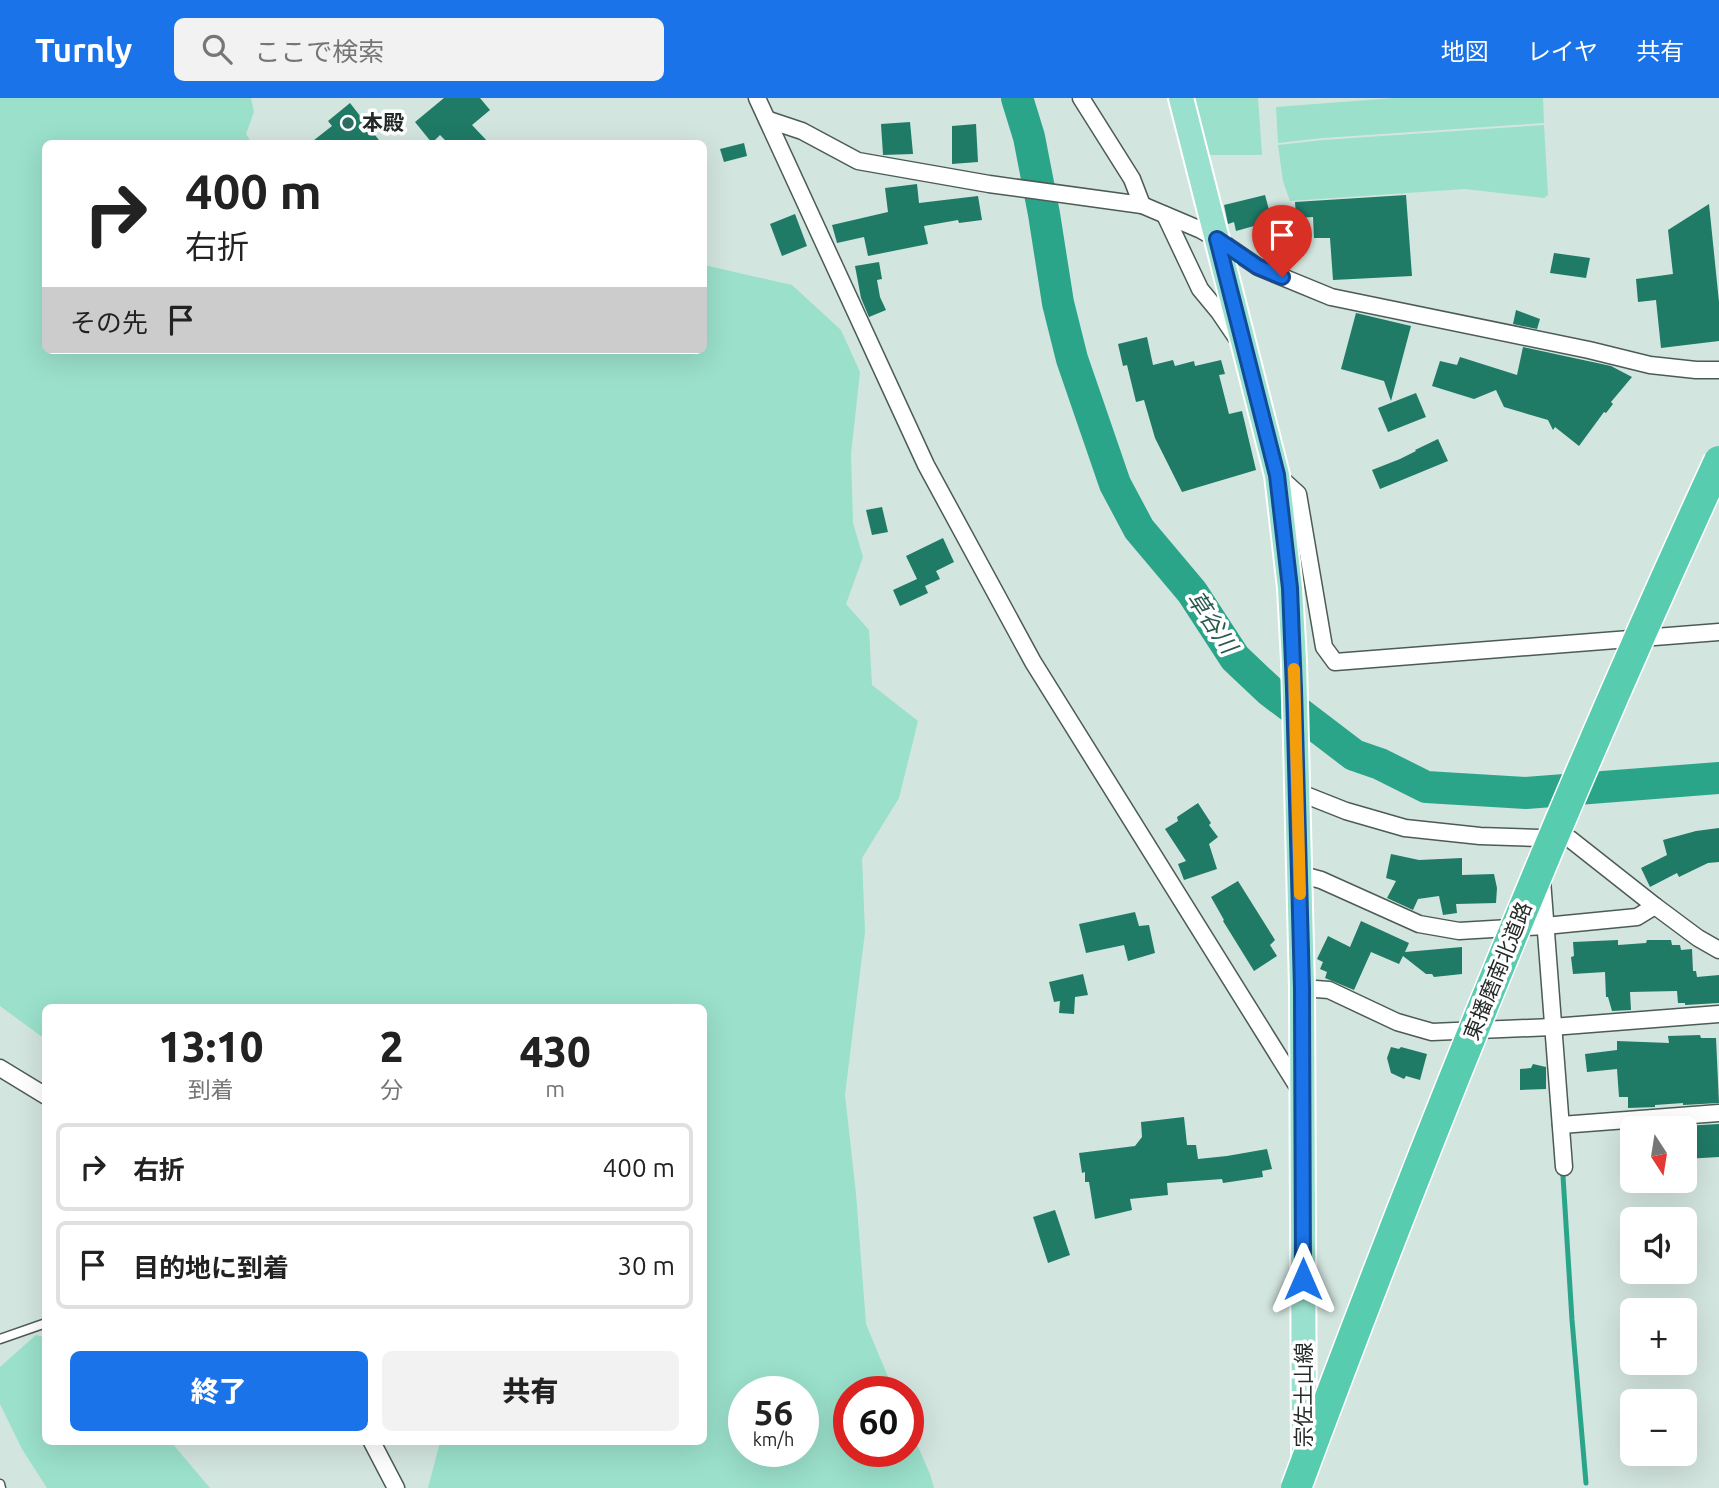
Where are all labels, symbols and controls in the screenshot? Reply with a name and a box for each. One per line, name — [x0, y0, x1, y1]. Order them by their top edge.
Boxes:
search box — [174, 18, 664, 81]
icon: search — [198, 30, 236, 68]
text: Turnly — [35, 31, 132, 68]
text: ここで検索 — [254, 37, 384, 66]
text: 地図 — [1441, 38, 1489, 65]
text: レイヤ — [1527, 38, 1598, 65]
text: 共有 — [1636, 38, 1684, 65]
place label: 本殿 — [362, 110, 404, 134]
marker: 本殿 — [340, 115, 356, 131]
text: 400 m — [185, 163, 322, 218]
icon: right — [70, 168, 161, 259]
pin — [1252, 205, 1312, 277]
icon: arrive — [1263, 216, 1301, 254]
text: 右折 — [185, 228, 249, 264]
icon: arrive — [162, 301, 200, 339]
text: その先 — [70, 308, 148, 337]
water label: 草谷川 — [1183, 586, 1244, 660]
street label: 東播磨南北道路 — [1458, 898, 1536, 1043]
text: 13:10 — [158, 1023, 263, 1070]
text: 2 — [380, 1023, 403, 1070]
text: 430 — [520, 1028, 591, 1075]
text: m — [545, 1076, 565, 1101]
text: 到着 — [188, 1077, 234, 1102]
text: 分 — [380, 1077, 403, 1102]
north arrow — [1620, 1116, 1698, 1194]
map controls — [1620, 1116, 1697, 1466]
icon: right — [74, 1148, 112, 1186]
text: 400 m — [603, 1153, 675, 1182]
text: 右折 — [133, 1155, 185, 1184]
button: sound — [1620, 1207, 1697, 1284]
position arrow — [1266, 1242, 1340, 1316]
icon: arrive — [74, 1246, 112, 1284]
text: 30 m — [617, 1251, 675, 1280]
text: 目的地に到着 — [133, 1253, 289, 1282]
button: + — [1620, 1298, 1697, 1375]
street label: 宗佐土山線 — [1291, 1343, 1315, 1448]
button: 終了 — [70, 1351, 368, 1431]
button: 共有 — [382, 1351, 679, 1431]
speed limit sign: 60 — [833, 1376, 924, 1467]
button: − — [1620, 1389, 1697, 1466]
text: 56 — [754, 1392, 793, 1432]
text: km/h — [753, 1429, 794, 1449]

